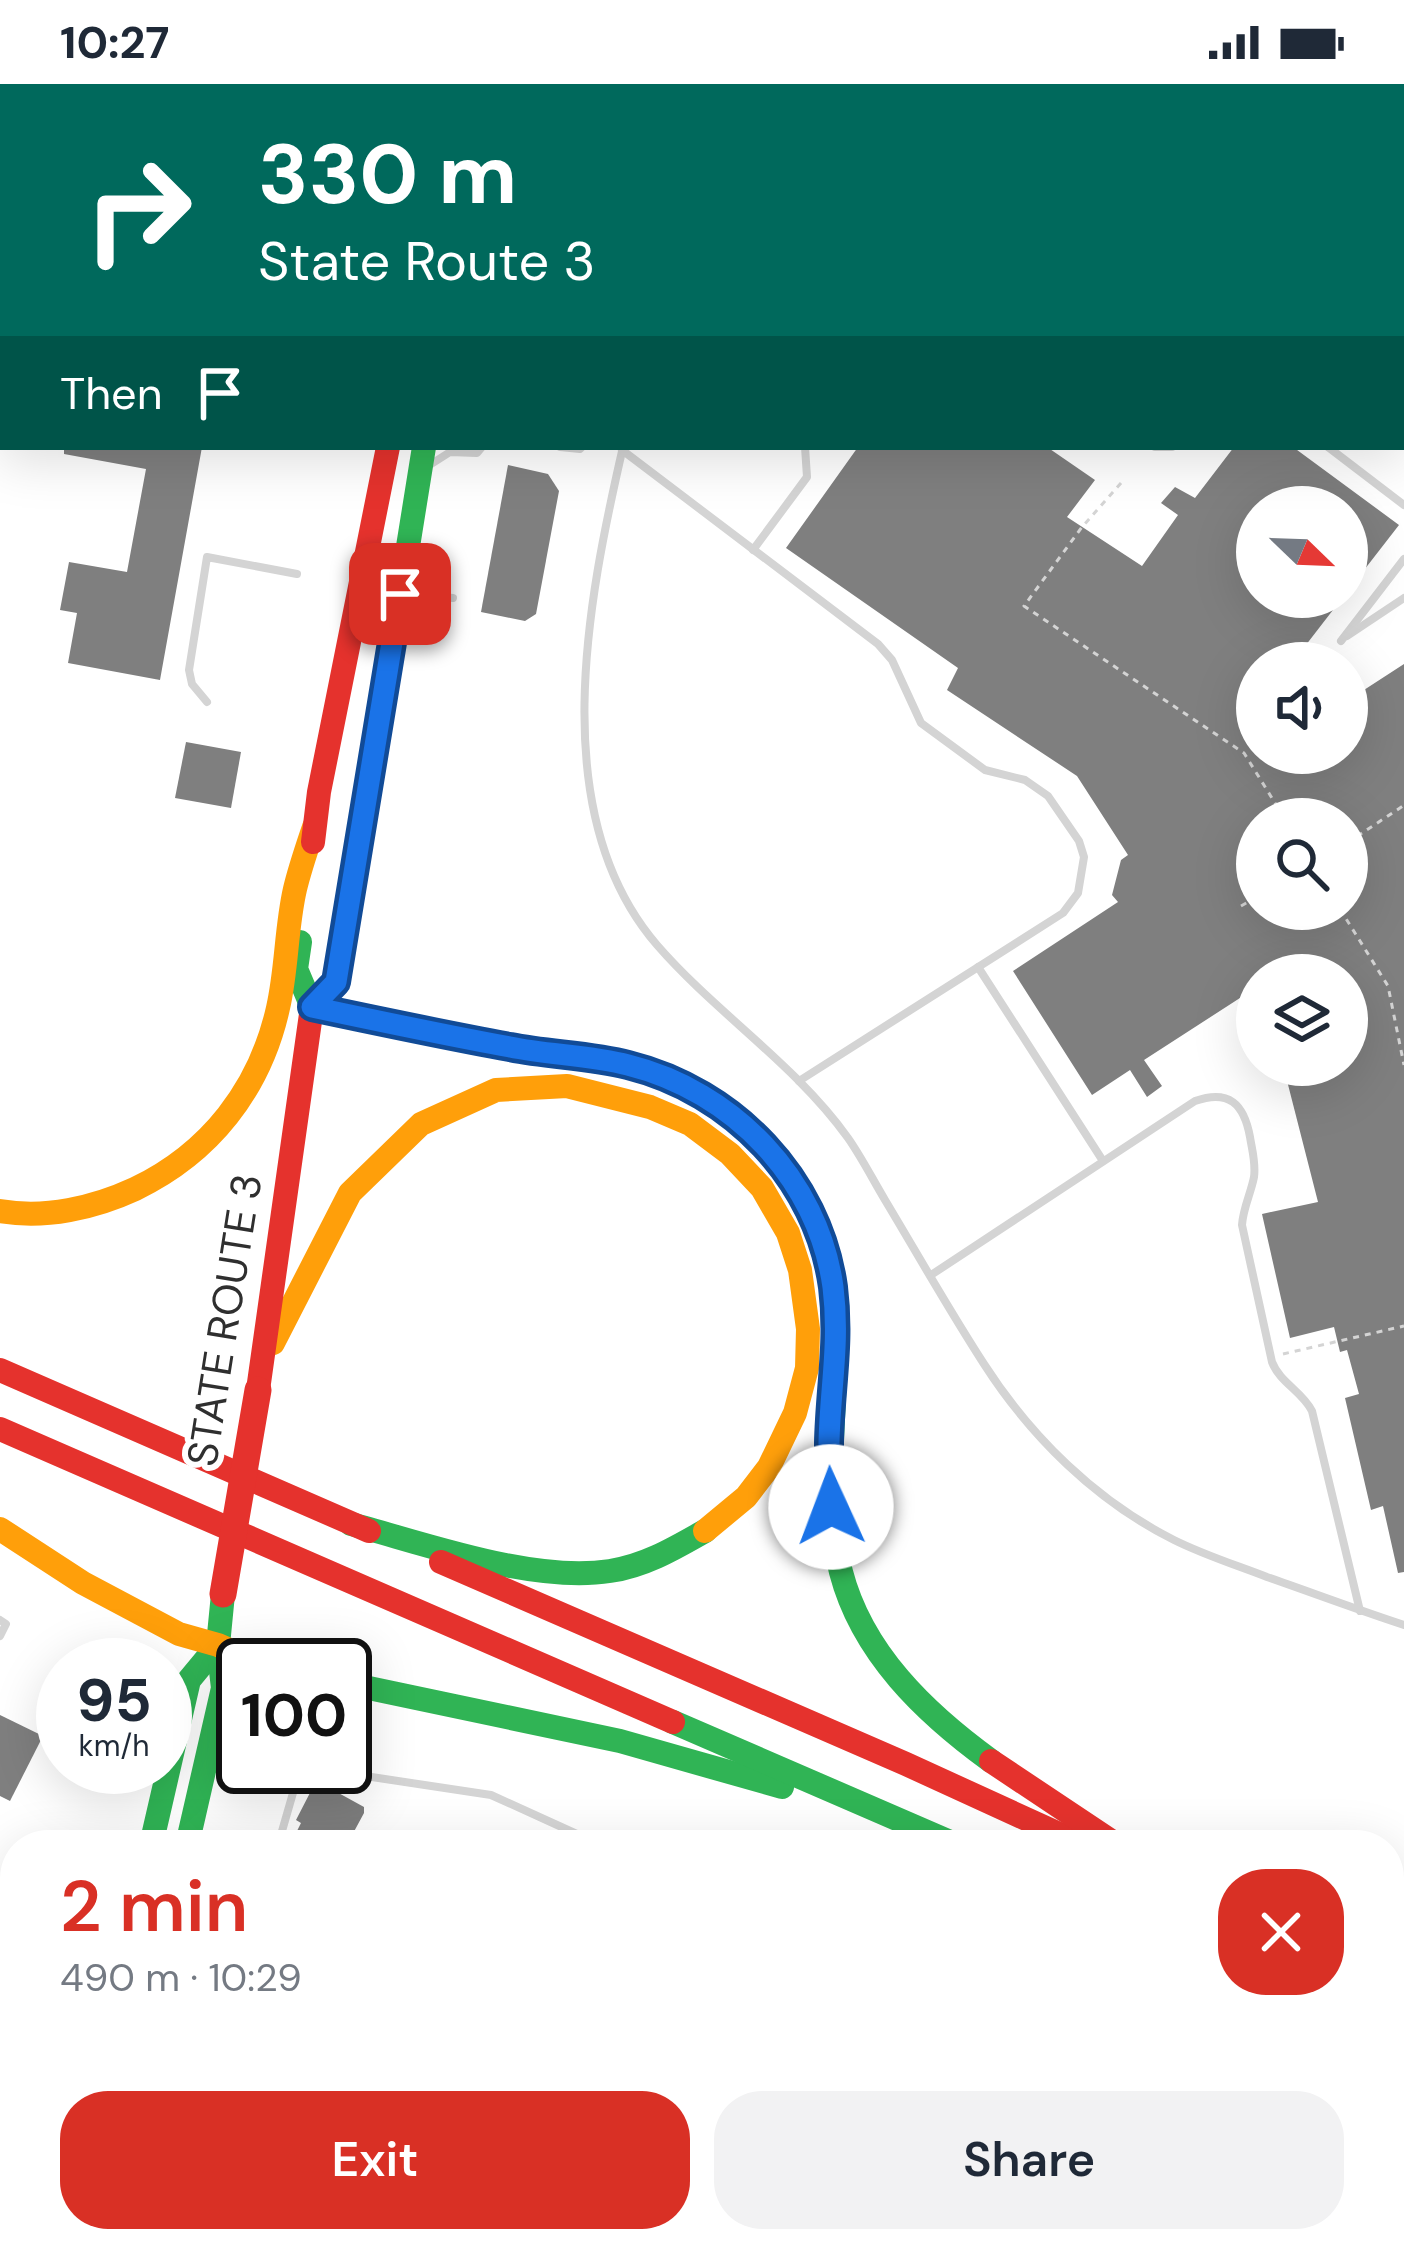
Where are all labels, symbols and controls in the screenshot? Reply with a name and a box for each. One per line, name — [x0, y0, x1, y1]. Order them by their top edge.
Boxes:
text: 10:27 — [60, 13, 169, 72]
text: 330 m — [258, 120, 517, 229]
icon: right — [60, 132, 216, 288]
text: State Route 3 — [258, 226, 595, 297]
icon: arrive — [187, 360, 253, 426]
text: Then — [60, 364, 163, 423]
north arrow — [1236, 486, 1368, 618]
map controls — [1236, 486, 1368, 1086]
pin — [349, 543, 451, 645]
icon: arrive — [367, 561, 433, 627]
button: sound — [1236, 642, 1368, 774]
button: search — [1236, 798, 1368, 930]
button: layers — [1236, 954, 1368, 1086]
street label: STATE ROUTE 3 — [174, 1170, 275, 1470]
position arrow — [768, 1444, 894, 1570]
speed limit sign: 100 — [216, 1638, 372, 1794]
text: 95 — [76, 1661, 152, 1740]
text: km/h — [79, 1726, 149, 1765]
text: 2 min — [60, 1860, 248, 1953]
button: close — [1218, 1869, 1344, 1995]
text: 490 m · 10:29 — [60, 1952, 302, 2003]
button: Exit — [60, 2091, 690, 2229]
button: Share — [714, 2091, 1344, 2229]

